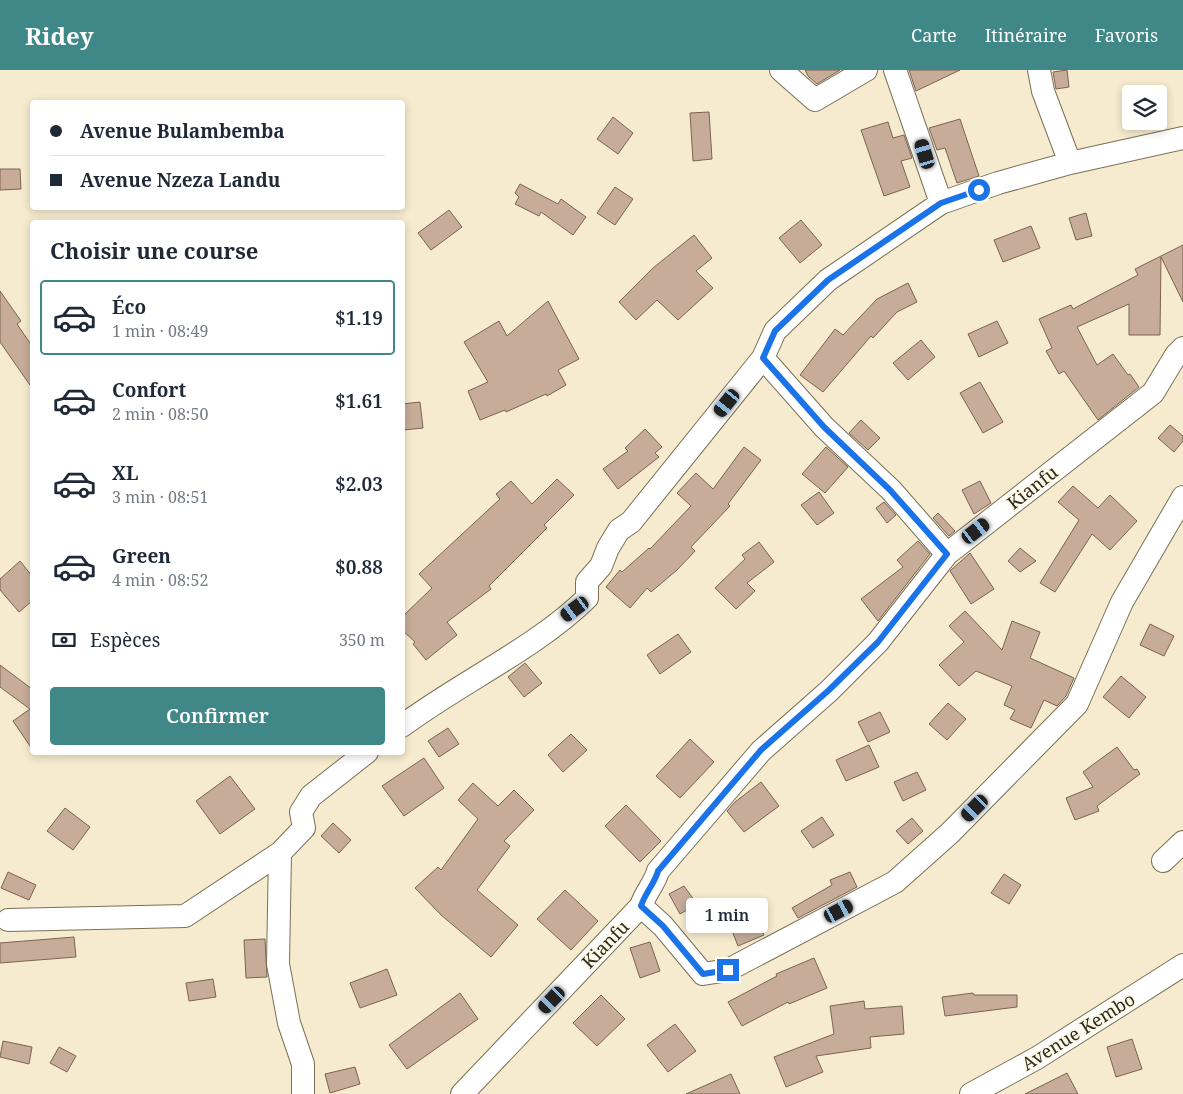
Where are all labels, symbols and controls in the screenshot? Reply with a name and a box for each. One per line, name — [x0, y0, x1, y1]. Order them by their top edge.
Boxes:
text: Ridey — [25, 19, 94, 52]
text: Carte — [911, 23, 957, 47]
text: Itinéraire — [985, 23, 1067, 47]
text: Favoris — [1095, 23, 1158, 47]
map controls — [1122, 85, 1167, 130]
button: layers — [1122, 85, 1167, 130]
text: Avenue Bulambemba — [80, 118, 285, 144]
car — [913, 137, 936, 171]
text: Avenue Nzeza Landu — [80, 167, 281, 193]
route start — [968, 179, 990, 201]
text: Choisir une course — [50, 235, 258, 265]
text: Éco — [112, 294, 146, 320]
icon: car — [52, 295, 97, 340]
text: $1.19 — [335, 305, 383, 331]
text: 1 min · 08:49 — [112, 320, 208, 342]
text: Confort — [112, 377, 186, 403]
icon: car — [52, 378, 97, 423]
car — [711, 387, 742, 419]
text: $1.61 — [335, 388, 383, 414]
text: 2 min · 08:50 — [112, 403, 208, 425]
street label: Kianfu — [1002, 459, 1063, 514]
text: XL — [112, 460, 138, 486]
icon: car — [52, 461, 97, 506]
text: $2.03 — [335, 471, 383, 497]
text: 3 min · 08:51 — [112, 486, 208, 508]
car — [959, 516, 992, 546]
text: Green — [112, 543, 171, 569]
icon: car — [52, 544, 97, 589]
text: $0.88 — [335, 554, 383, 580]
text: 4 min · 08:52 — [112, 569, 208, 591]
car — [558, 594, 591, 624]
icon: cash — [50, 626, 78, 654]
text: Espèces — [90, 627, 160, 653]
text: 350 m — [339, 629, 385, 651]
button: Confirmer — [50, 687, 385, 745]
car — [959, 792, 990, 824]
car — [822, 897, 855, 925]
callout: 1 min — [687, 898, 769, 932]
text: 1 min — [705, 904, 749, 926]
street label: Kianfu — [576, 914, 634, 973]
route end — [717, 959, 739, 981]
car — [536, 984, 567, 1016]
street label: Avenue Kembo — [1017, 987, 1139, 1075]

